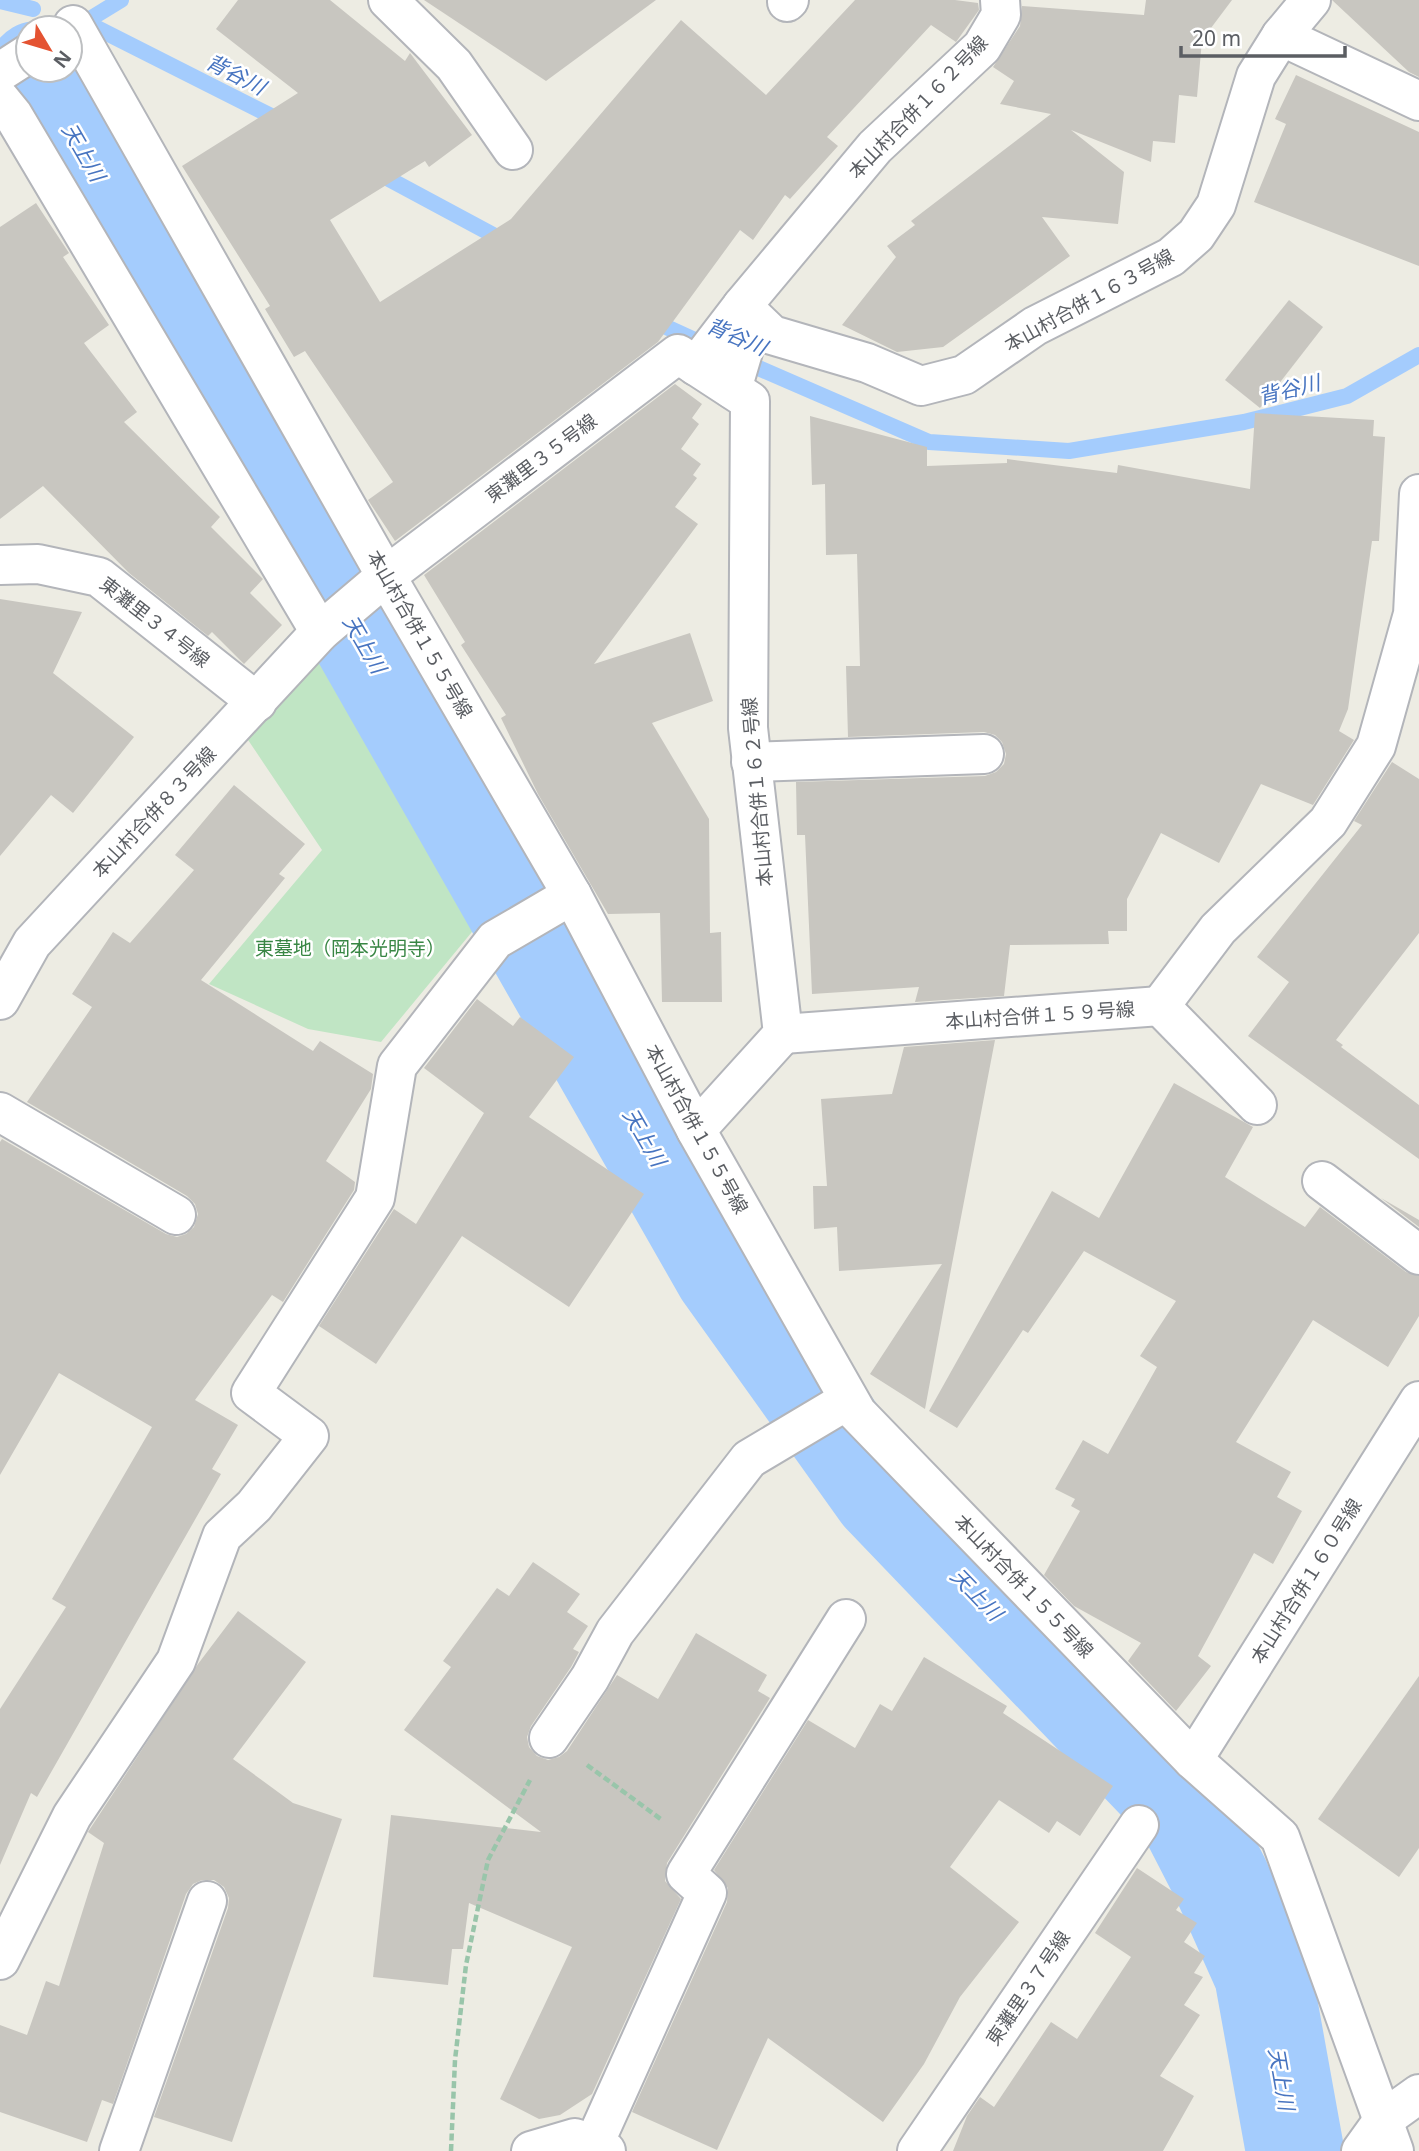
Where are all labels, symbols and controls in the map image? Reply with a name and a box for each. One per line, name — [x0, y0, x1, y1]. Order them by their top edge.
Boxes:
north arrow — [14, 14, 84, 84]
scale bar — [1181, 14, 1346, 58]
text: 20 m — [1192, 24, 1241, 52]
street label: 本山村合併１６２号線 — [843, 30, 993, 184]
text: N — [47, 45, 77, 74]
water label: 背谷川 — [202, 47, 272, 102]
water label: 天上川 — [56, 118, 113, 188]
street label: 本山村合併１６３号線 — [1000, 243, 1178, 357]
water label: 背谷川 — [703, 311, 773, 362]
water label: 背谷川 — [1255, 367, 1325, 410]
street label: 東灘里３５号線 — [480, 408, 602, 508]
street label: 本山村合併１５５号線 — [361, 545, 479, 723]
street label: 東灘里３４号線 — [95, 571, 215, 673]
water label: 天上川 — [337, 610, 394, 680]
street label: 本山村合併１６２号線 — [736, 696, 778, 888]
street label: 本山村合併８３号線 — [86, 741, 222, 883]
park label: 東墓地（岡本光明寺） — [255, 935, 445, 961]
street label: 本山村合併１５９号線 — [944, 995, 1136, 1035]
street label: 本山村合併１５５号線 — [640, 1040, 754, 1218]
water label: 天上川 — [617, 1103, 674, 1173]
street label: 本山村合併１６０号線 — [1245, 1494, 1367, 1668]
street label: 本山村合併１５５号線 — [949, 1509, 1099, 1663]
water label: 天上川 — [945, 1562, 1010, 1628]
street label: 東灘里３７号線 — [980, 1926, 1076, 2050]
water label: 天上川 — [1263, 2046, 1302, 2114]

